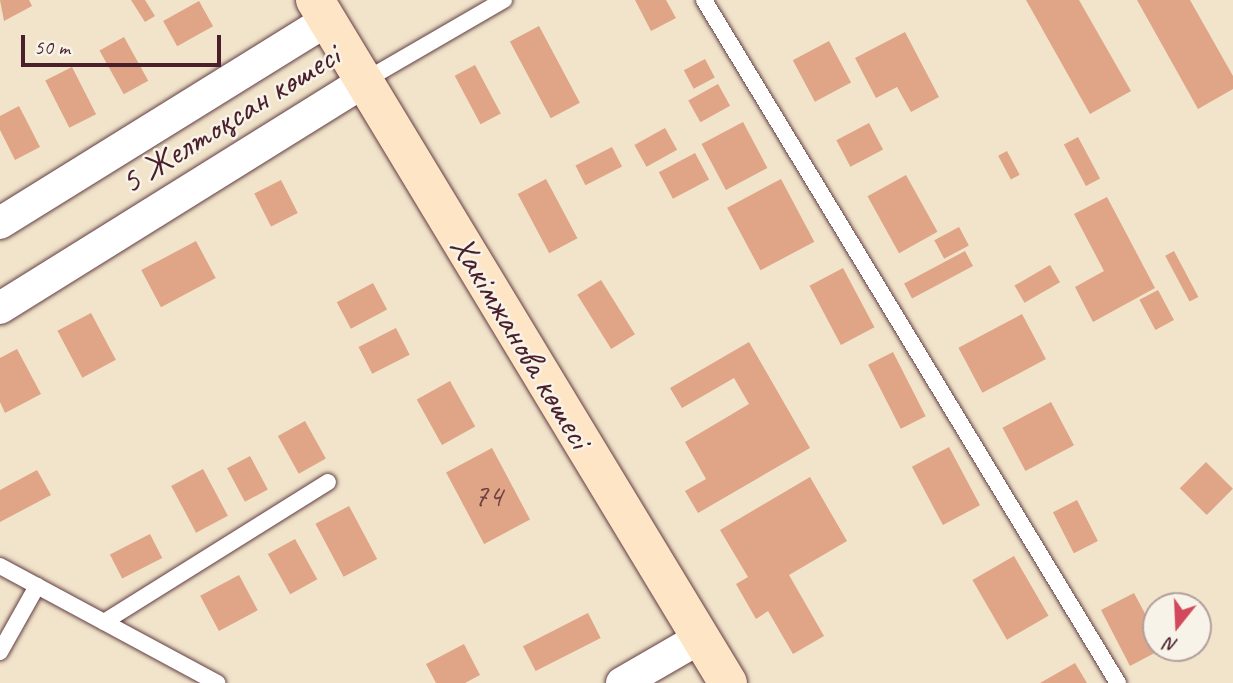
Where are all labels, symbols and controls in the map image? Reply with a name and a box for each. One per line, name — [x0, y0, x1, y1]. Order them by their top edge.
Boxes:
scale bar — [24, 21, 224, 65]
text: 50 m — [34, 34, 70, 60]
street label: 5 Желтоқсан көшесі — [113, 35, 347, 203]
street label: Хакімжанова көшесі — [441, 228, 601, 456]
house number: 74 — [474, 477, 502, 515]
north arrow — [1142, 592, 1212, 662]
text: N — [1162, 632, 1180, 658]

